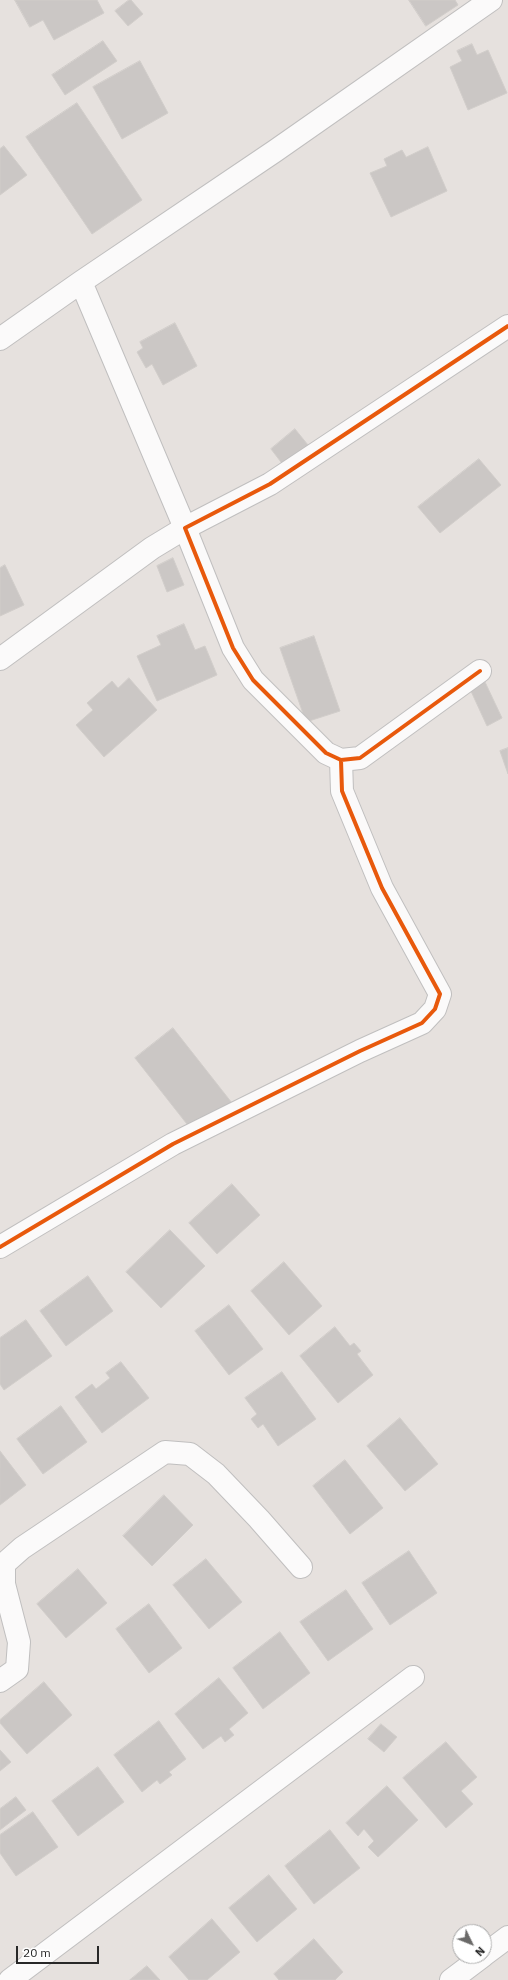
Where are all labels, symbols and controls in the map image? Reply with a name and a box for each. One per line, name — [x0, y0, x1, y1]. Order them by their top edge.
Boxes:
north arrow — [452, 1924, 492, 1964]
scale bar — [18, 1938, 101, 1964]
text: N — [472, 1944, 488, 1959]
text: 20 m — [23, 1945, 51, 1960]

